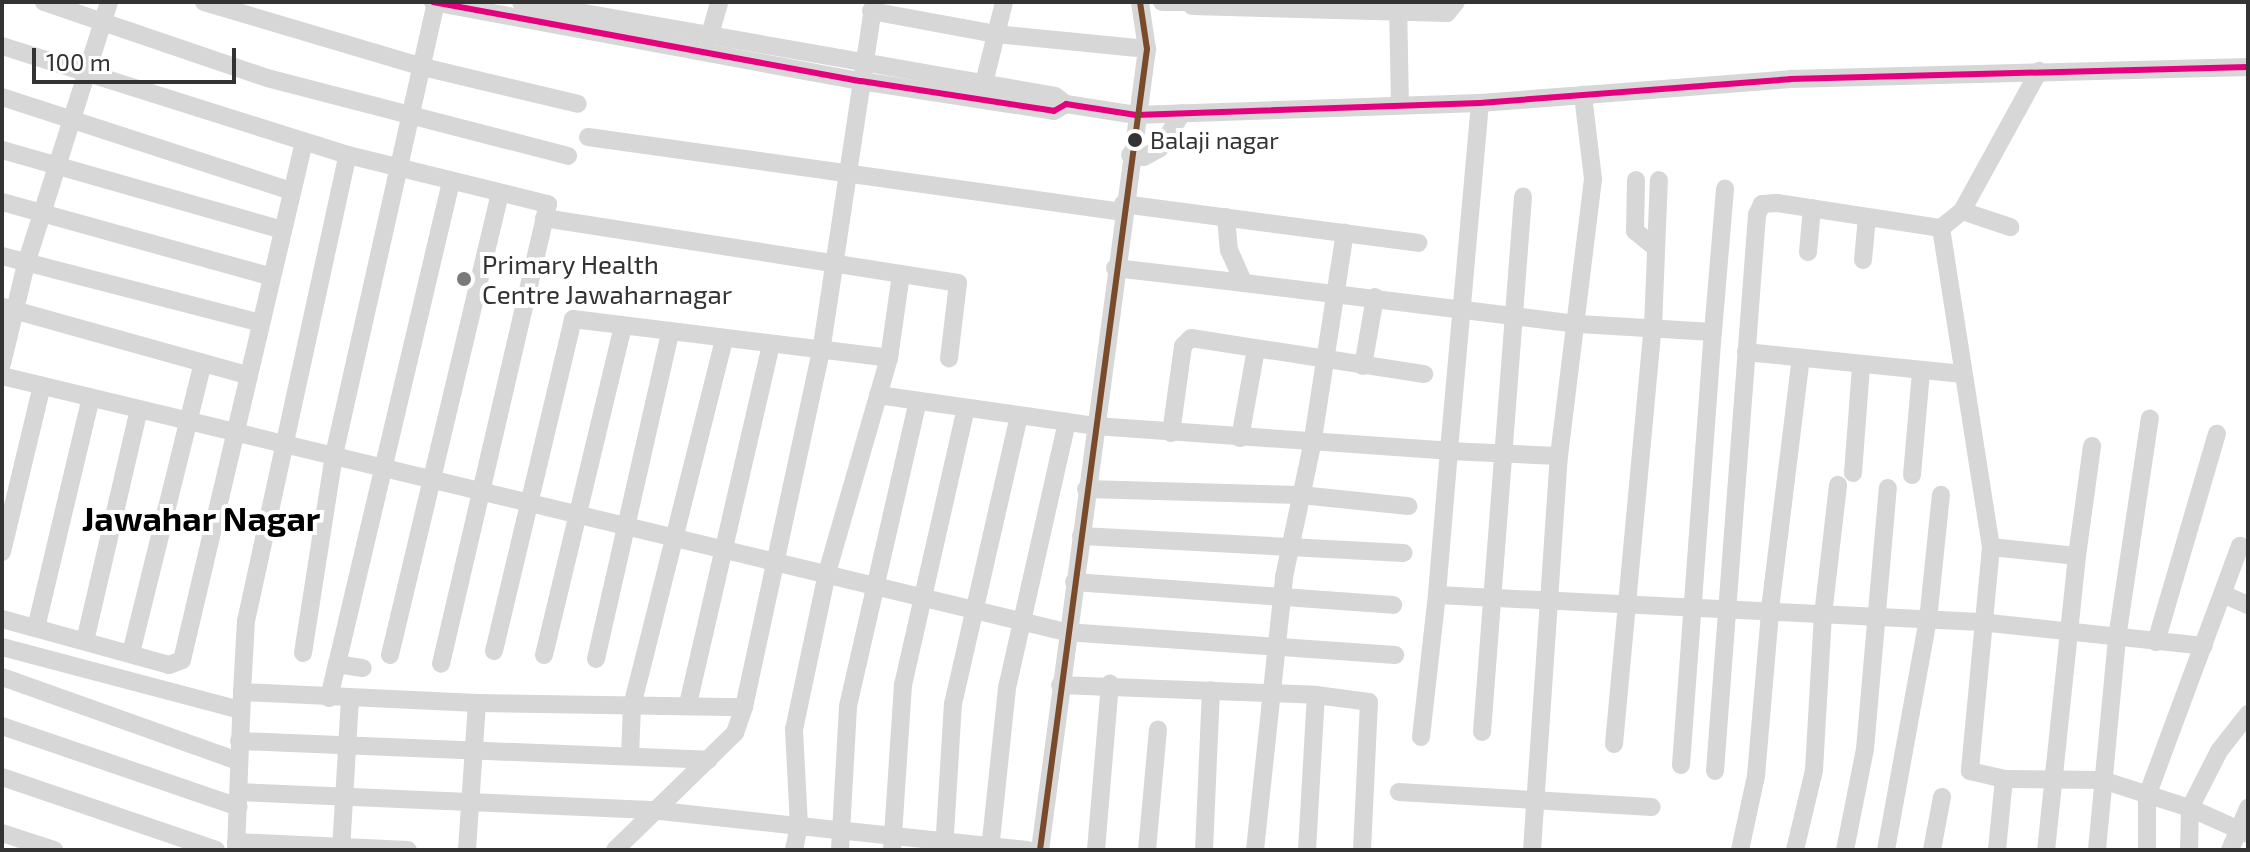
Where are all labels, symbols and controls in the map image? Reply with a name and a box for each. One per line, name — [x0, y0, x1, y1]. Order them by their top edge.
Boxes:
scale bar — [36, 32, 240, 82]
text: 100 m — [46, 47, 111, 76]
place label: Balaji nagar — [1150, 126, 1279, 154]
marker: Balaji nagar — [1127, 132, 1143, 148]
place label: Primary Health Centre Jawaharnagar — [482, 248, 733, 310]
marker: Primary Health Centre Jawaharnagar — [453, 268, 475, 290]
district label: Jawahar Nagar — [81, 498, 321, 538]

